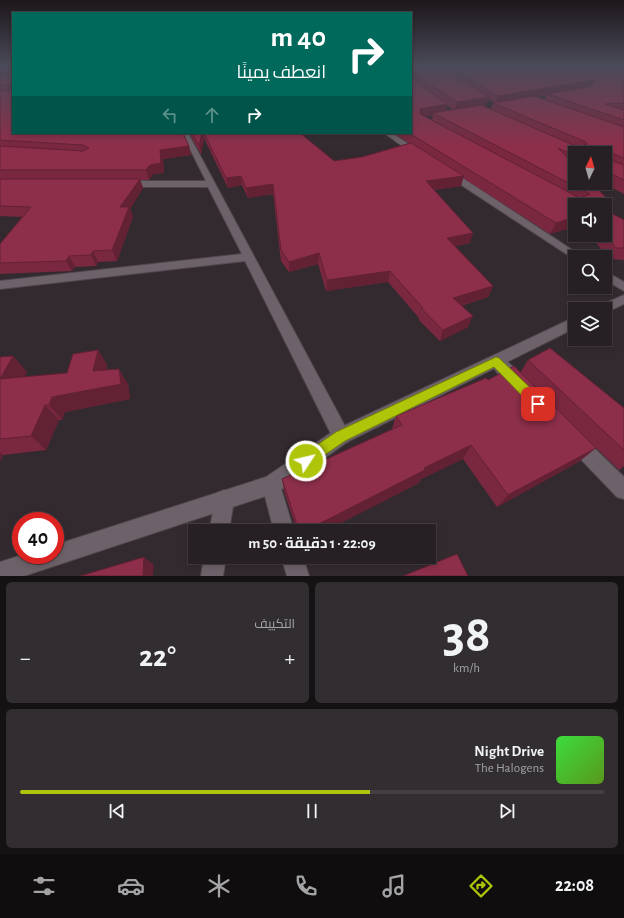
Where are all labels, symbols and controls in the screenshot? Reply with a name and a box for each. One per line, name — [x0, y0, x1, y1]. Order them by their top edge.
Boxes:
text: 40 m — [270, 24, 326, 52]
icon: right — [340, 28, 392, 80]
text: انعطف يمينًا — [237, 64, 326, 82]
icon: left — [159, 104, 181, 126]
icon: ahead — [201, 104, 223, 126]
icon: right — [243, 104, 265, 126]
north arrow — [568, 146, 612, 190]
map controls — [568, 146, 612, 346]
button: sound — [568, 198, 612, 242]
button: search — [568, 250, 612, 294]
button: layers — [568, 302, 612, 346]
pin — [521, 387, 555, 421]
icon: arrive — [527, 393, 549, 415]
position arrow — [285, 440, 327, 482]
speed limit sign: 40 — [12, 512, 64, 564]
text: 22:09 · 1 دقيقة · 50 m — [248, 536, 376, 551]
text: 38 — [442, 609, 491, 661]
text: التكييف — [254, 618, 295, 631]
text: 22° — [139, 642, 176, 672]
text: − — [20, 647, 31, 669]
text: + — [284, 647, 295, 669]
text: km/h — [453, 662, 480, 675]
text: Night Drive — [474, 744, 544, 759]
text: The Halogens — [475, 762, 544, 775]
icon: previous — [106, 800, 128, 822]
icon: pause — [301, 800, 323, 822]
icon: next — [496, 800, 518, 822]
icon: filters — [30, 872, 58, 900]
icon: car — [117, 872, 145, 900]
icon: climate — [205, 872, 233, 900]
icon: phone — [292, 872, 320, 900]
icon: music — [380, 872, 408, 900]
icon: directions — [467, 872, 495, 900]
text: 22:08 — [555, 877, 594, 895]

